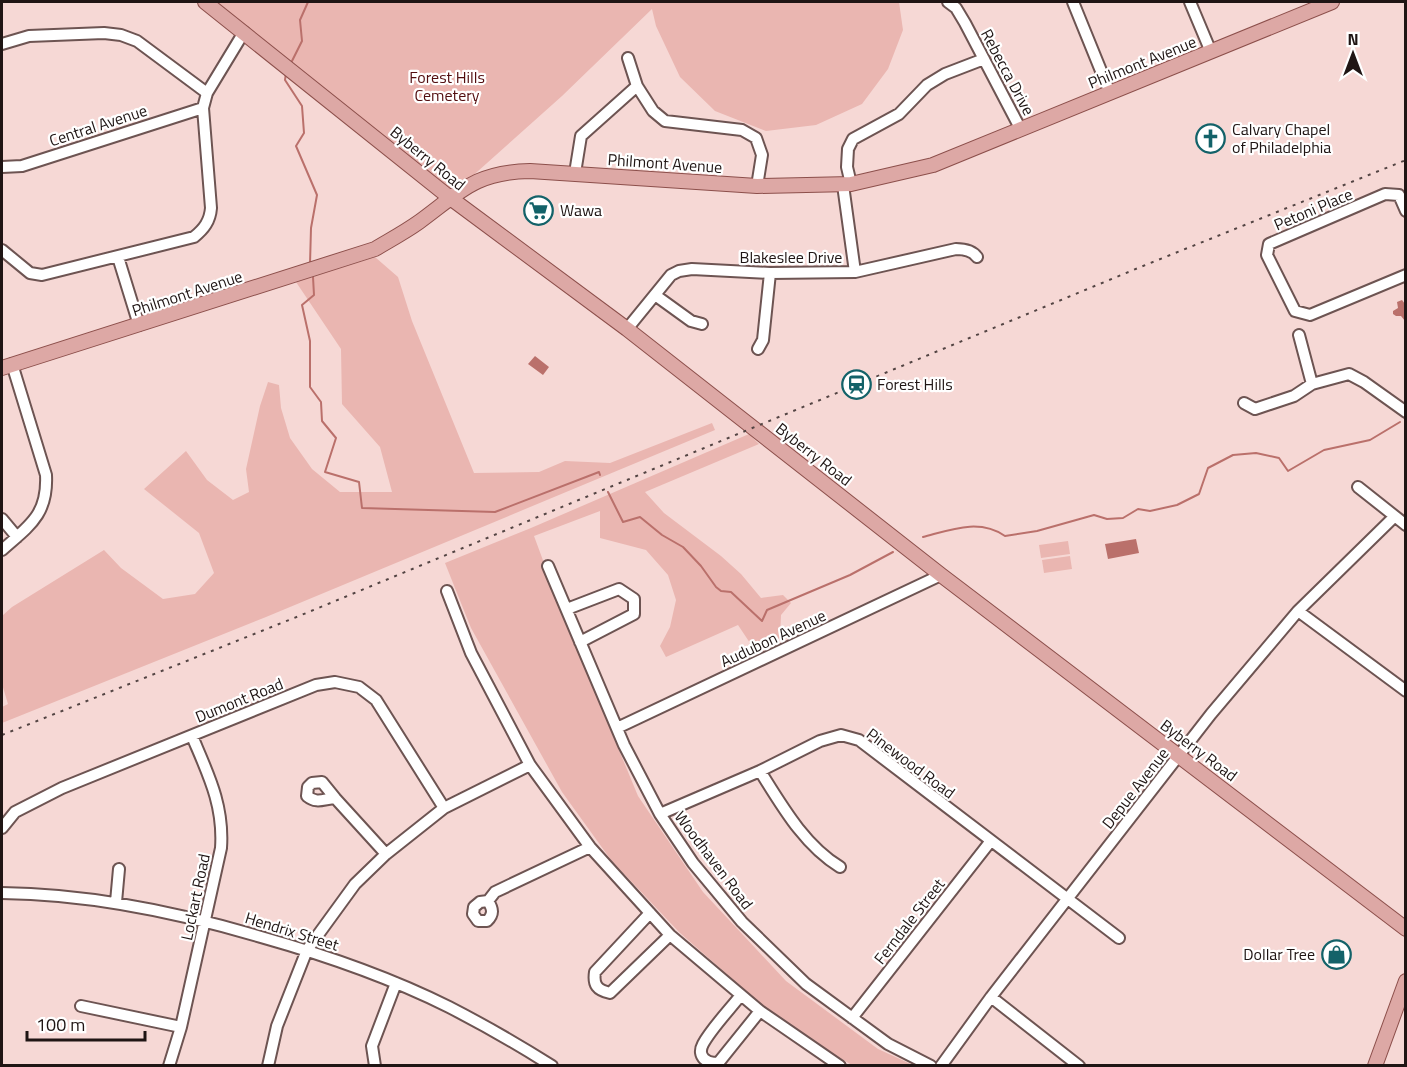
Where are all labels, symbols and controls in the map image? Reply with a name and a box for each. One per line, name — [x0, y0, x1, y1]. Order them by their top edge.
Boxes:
north arrow — [1323, 24, 1383, 84]
street label: Rebecca Drive — [975, 25, 1041, 119]
text: N — [1347, 27, 1359, 51]
street label: Philmont Avenue — [1084, 29, 1200, 95]
park label: Forest Hills Cemetery — [409, 65, 485, 107]
street label: Central Avenue — [46, 98, 150, 152]
place label: Calvary Chapel of Philadelphia — [1232, 117, 1331, 159]
street label: Byberry Road — [385, 120, 471, 196]
church icon: Calvary Chapel of Philadelphia — [1195, 122, 1227, 154]
street label: Philmont Avenue — [607, 147, 723, 179]
street label: Petoni Place — [1270, 182, 1356, 236]
supermarket icon: Wawa — [523, 194, 555, 226]
place label: Wawa — [560, 198, 602, 222]
street label: Blakeslee Drive — [740, 245, 842, 269]
street label: Philmont Avenue — [129, 264, 245, 322]
station icon: Forest Hills — [840, 368, 872, 400]
place label: Forest Hills — [877, 372, 953, 396]
street label: Byberry Road — [771, 417, 857, 491]
street label: Audubon Avenue — [716, 603, 830, 673]
street label: Dumont Road — [191, 671, 287, 729]
street label: Byberry Road — [1155, 713, 1243, 787]
street label: Pinewood Road — [862, 722, 960, 804]
street label: Depue Avenue — [1096, 742, 1174, 834]
street label: Woodhaven Road — [669, 806, 759, 914]
street label: Lockart Road — [174, 851, 216, 943]
street label: Ferndale Street — [868, 873, 951, 969]
street label: Hendrix Street — [242, 905, 342, 957]
shop icon: Dollar Tree — [1320, 938, 1352, 970]
place label: Dollar Tree — [1243, 942, 1315, 966]
scale bar — [27, 1004, 146, 1042]
text: 100 m — [36, 1011, 85, 1038]

